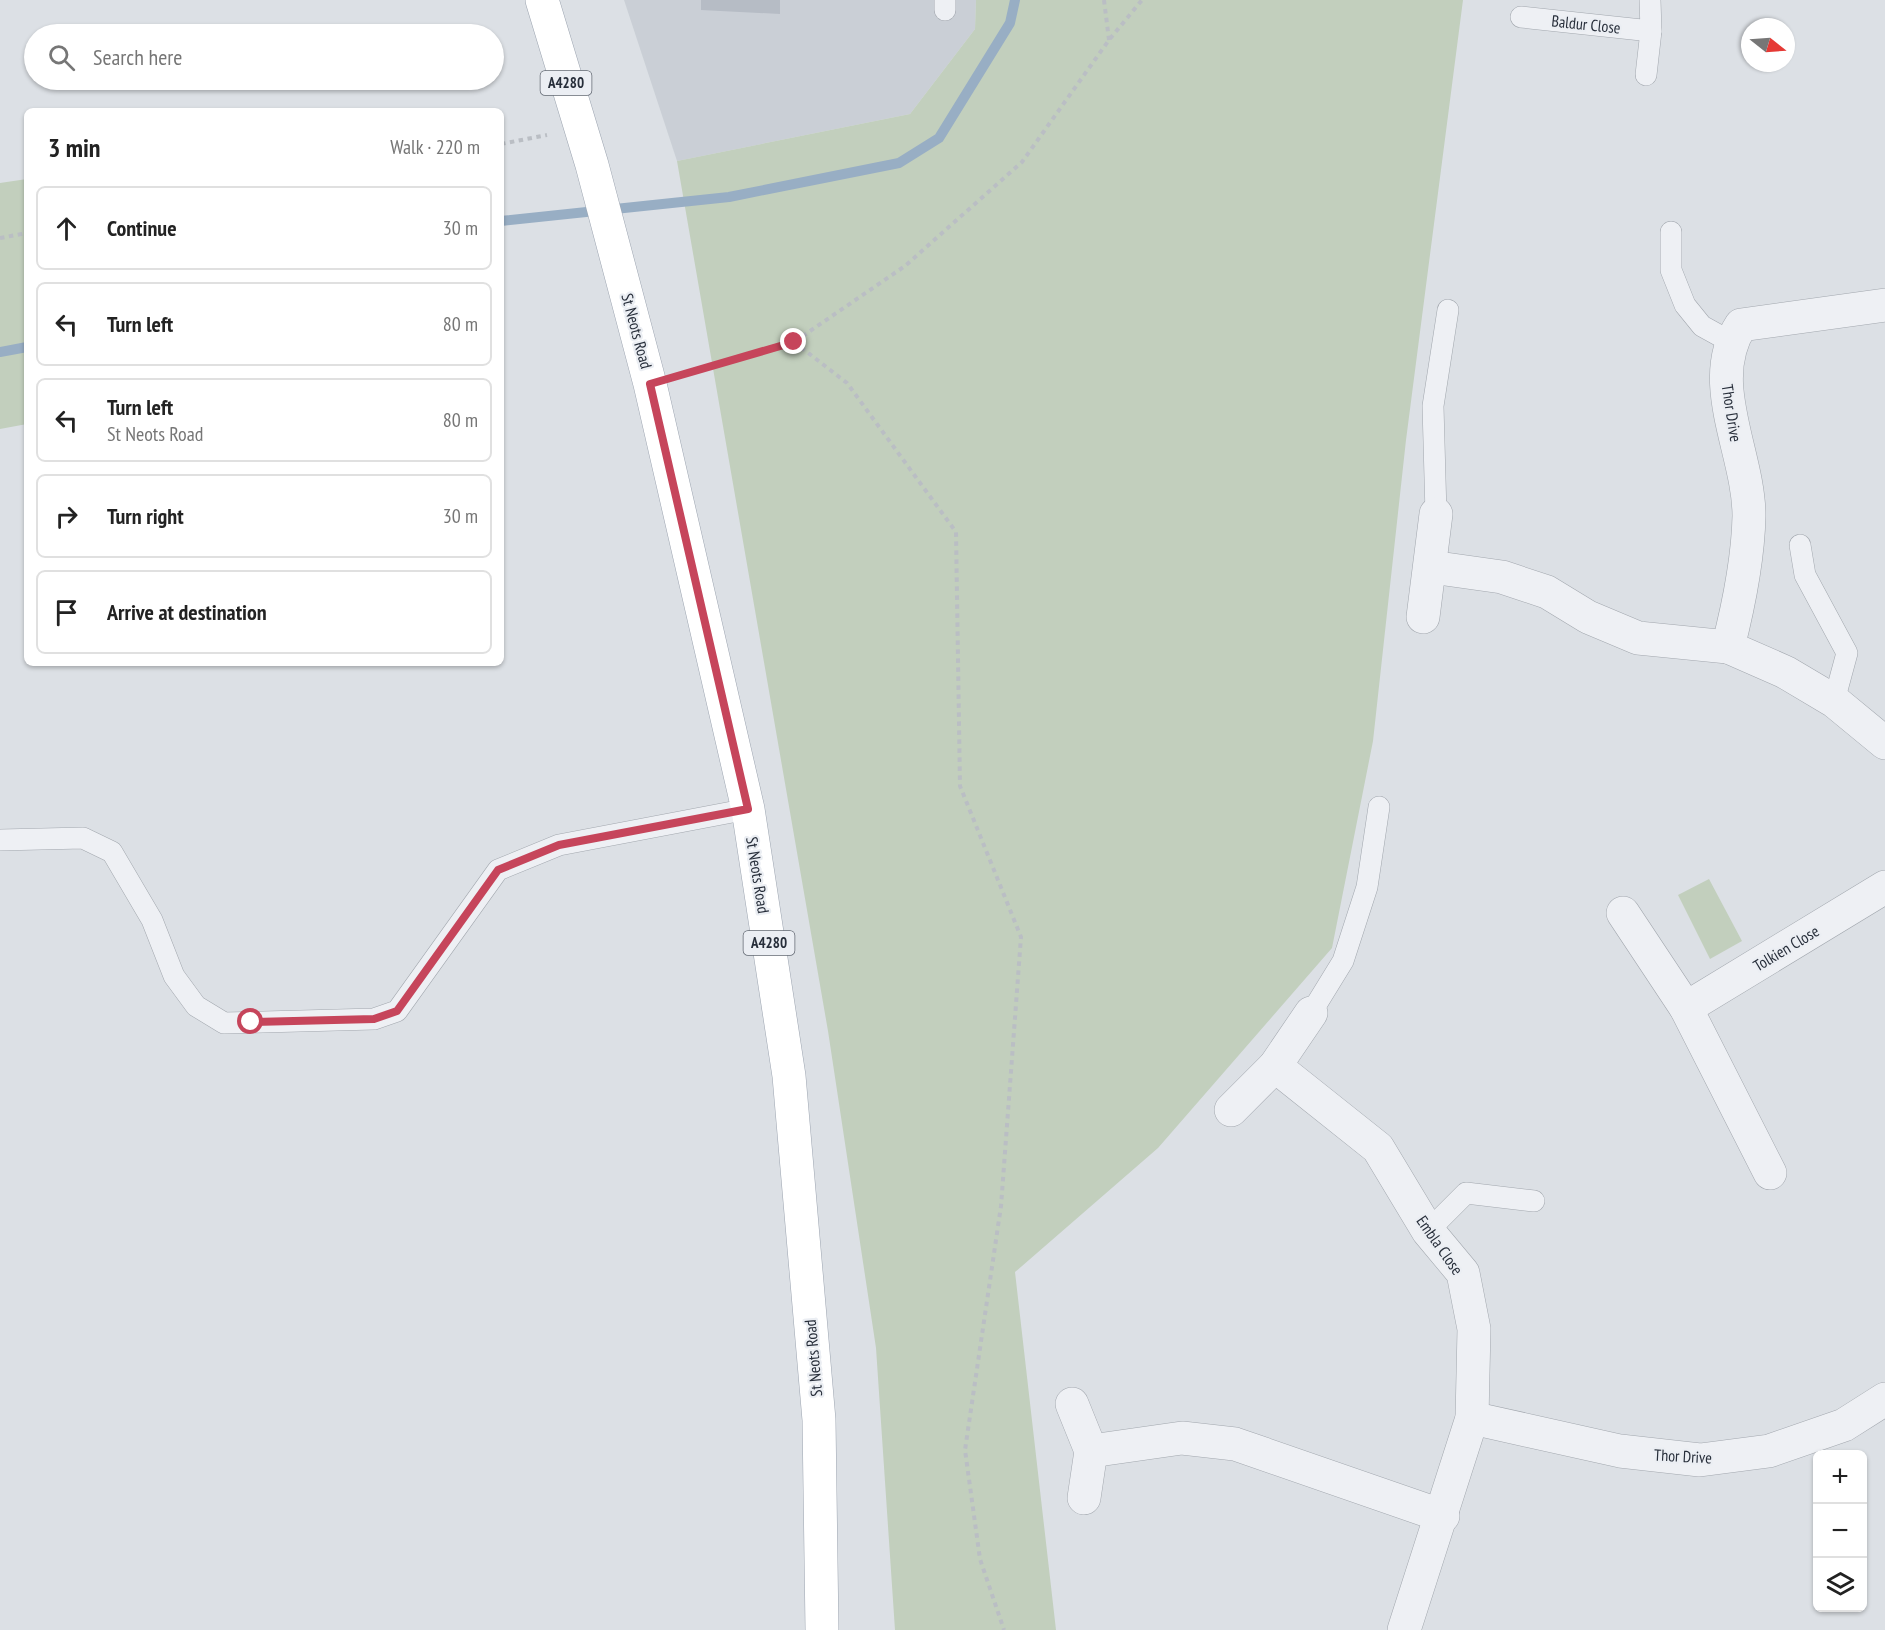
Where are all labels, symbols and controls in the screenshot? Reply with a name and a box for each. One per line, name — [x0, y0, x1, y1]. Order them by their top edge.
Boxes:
street label: Baldur Close — [1550, 10, 1622, 38]
north arrow — [1741, 18, 1795, 72]
search box — [24, 24, 504, 90]
icon: search — [45, 41, 78, 74]
text: Search here — [93, 43, 182, 71]
road number: A4280 — [540, 71, 592, 95]
text: 3 min — [48, 131, 101, 164]
text: Walk · 220 m — [390, 134, 480, 160]
icon: ahead — [50, 212, 83, 245]
text: Continue — [107, 214, 177, 242]
text: 30 m — [443, 215, 478, 241]
street label: St Neots Road — [617, 291, 657, 371]
icon: left — [50, 308, 83, 341]
text: Turn left — [107, 310, 173, 338]
text: 80 m — [443, 311, 478, 337]
route end — [780, 328, 806, 354]
street label: Thor Drive — [1718, 383, 1746, 443]
text: Turn left — [107, 393, 173, 421]
icon: left — [50, 404, 83, 437]
text: 80 m — [443, 407, 478, 433]
text: St Neots Road — [107, 421, 203, 447]
icon: right — [50, 500, 83, 533]
text: Turn right — [107, 502, 184, 530]
text: 30 m — [443, 503, 478, 529]
icon: arrive — [50, 596, 83, 629]
text: Arrive at destination — [107, 598, 267, 626]
street label: St Neots Road — [742, 835, 774, 915]
street label: Tolkien Close — [1750, 921, 1822, 975]
road number: A4280 — [744, 931, 794, 955]
route start — [237, 1008, 263, 1034]
street label: Embla Close — [1412, 1212, 1468, 1278]
street label: St Neots Road — [800, 1319, 826, 1397]
street label: Thor Drive — [1654, 1444, 1712, 1468]
map controls — [1813, 1450, 1867, 1612]
button: + — [1813, 1450, 1867, 1504]
button: − — [1813, 1504, 1867, 1558]
button: layers — [1813, 1558, 1867, 1612]

